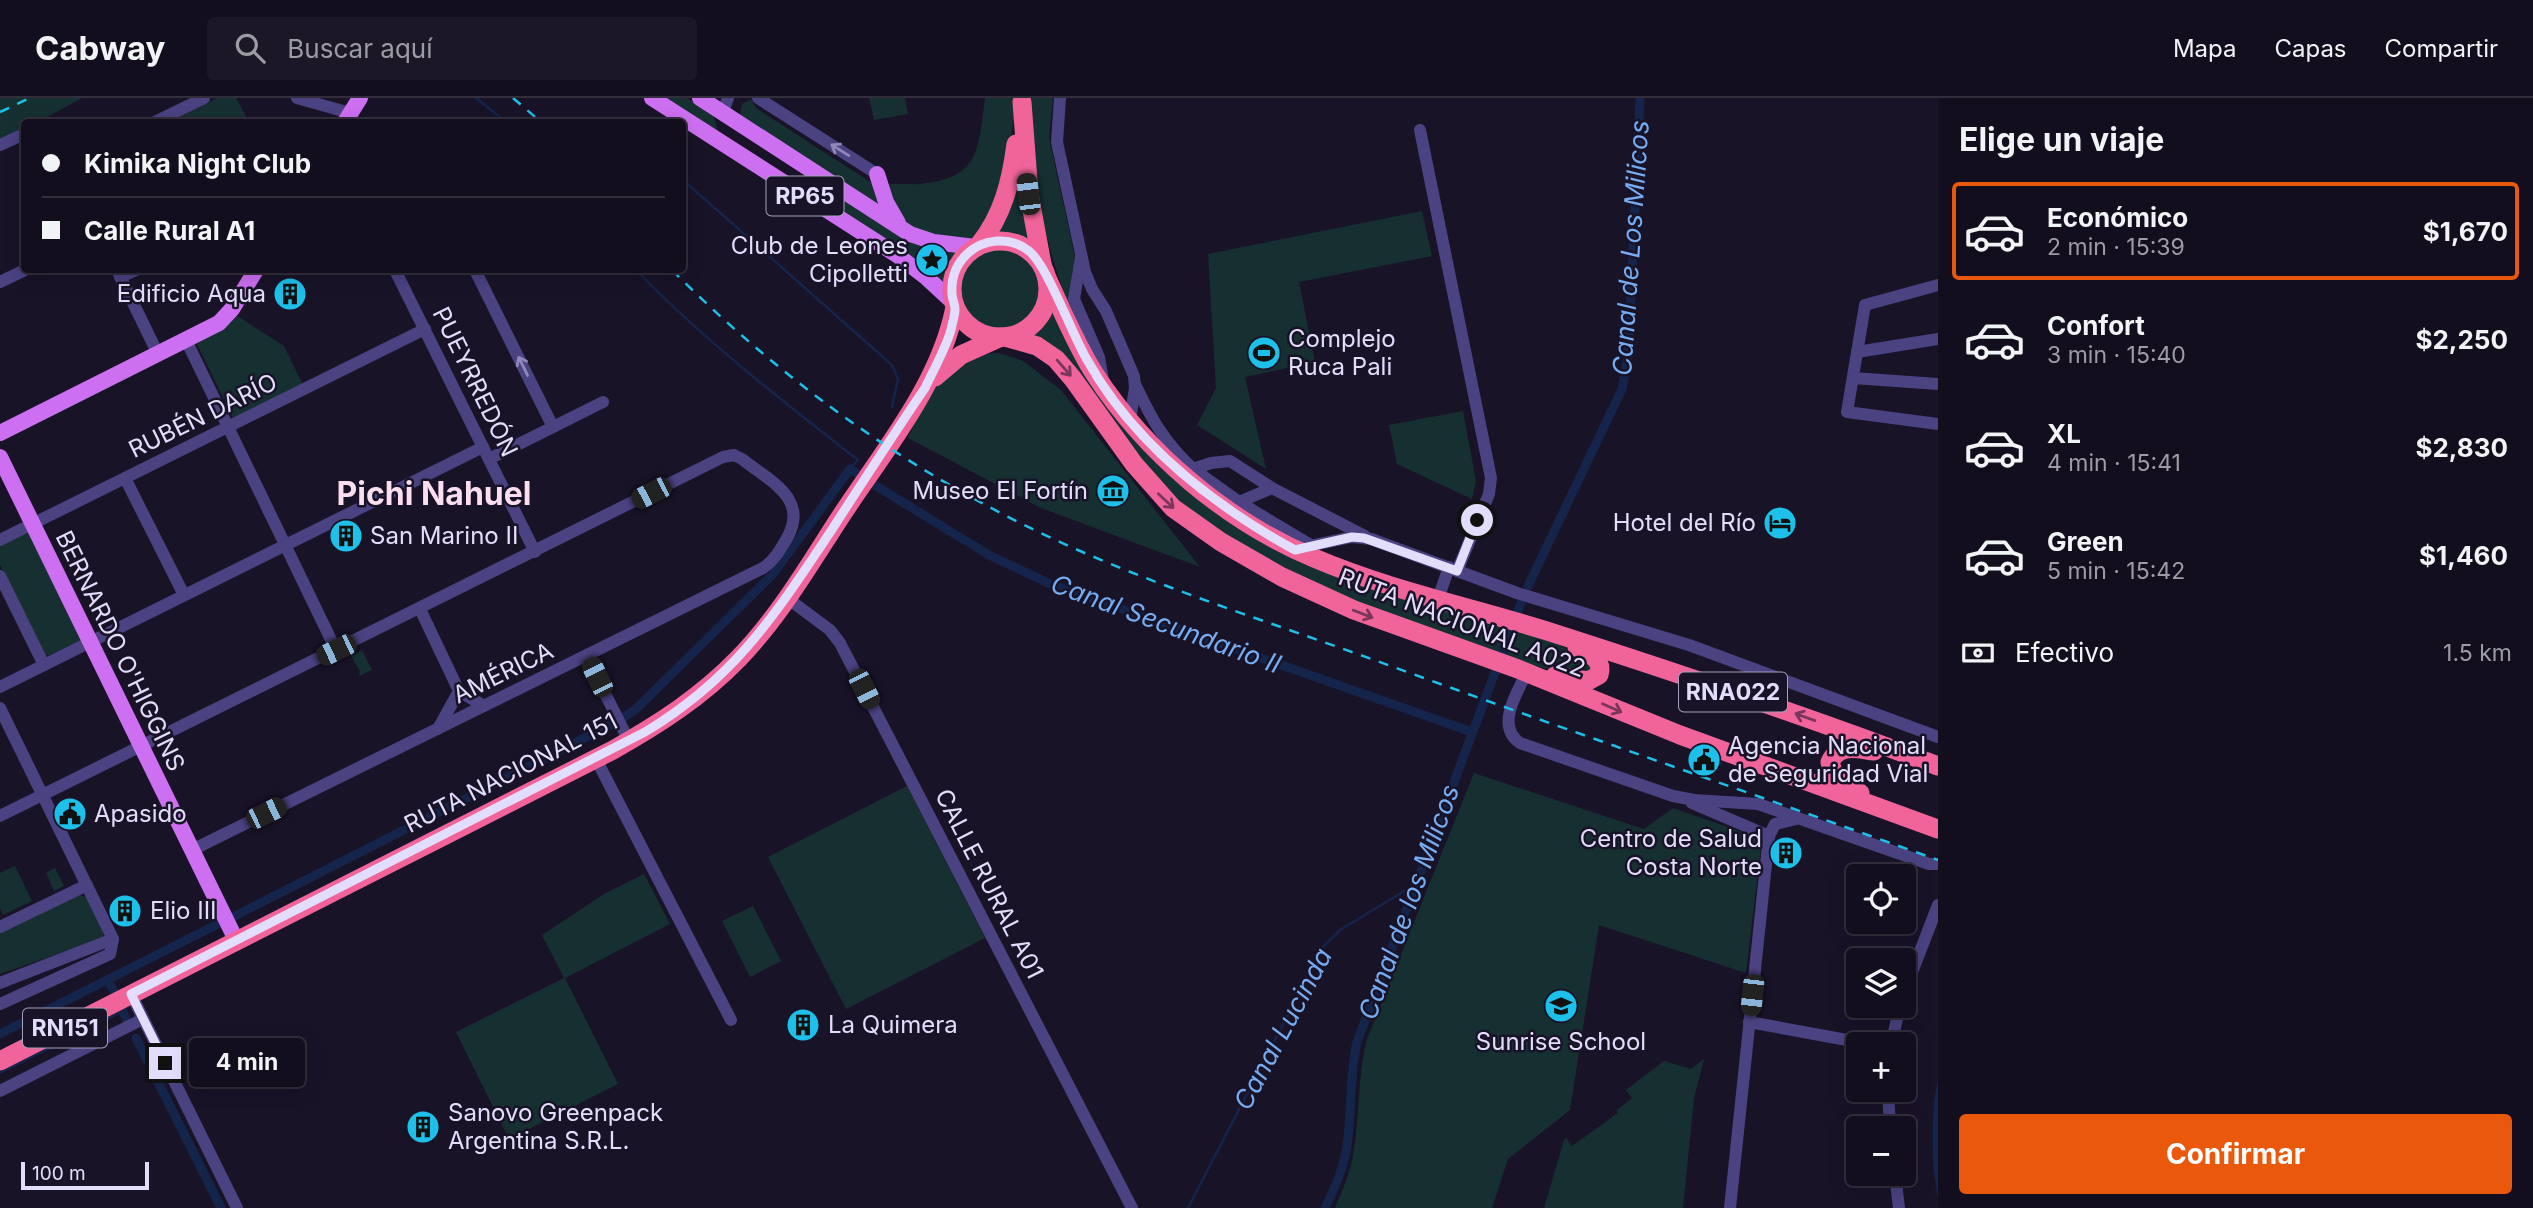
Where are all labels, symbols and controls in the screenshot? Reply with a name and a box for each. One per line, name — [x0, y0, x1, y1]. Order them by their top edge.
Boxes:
search box — [207, 17, 697, 80]
text: Cabway — [35, 28, 165, 68]
icon: search — [231, 29, 269, 67]
text: Buscar aquí — [287, 33, 432, 64]
text: Mapa — [2173, 34, 2236, 63]
text: Capas — [2274, 34, 2347, 63]
text: Compartir — [2385, 34, 2498, 63]
water label: Canal de Los Milicos — [1606, 119, 1655, 377]
text: Elige un viaje — [1959, 120, 2164, 159]
one-way arrow — [830, 143, 850, 157]
text: Kimika Night Club — [84, 148, 311, 179]
car — [1016, 172, 1041, 216]
road number: RP65 — [766, 176, 844, 216]
icon: car — [1963, 200, 2026, 263]
text: Económico — [2047, 202, 2188, 233]
text: Calle Rural A1 — [84, 215, 255, 246]
text: $1,670 — [2423, 216, 2508, 247]
place label: Club de Leones Cipolletti — [731, 231, 908, 288]
text: 2 min · 15:39 — [2047, 233, 2185, 261]
place icon: Club de Leones Cipolletti — [913, 241, 951, 279]
building icon: Edificio Aqua — [271, 275, 309, 313]
place label: Edificio Aqua — [117, 279, 266, 308]
street label: PUEYRREDÓN — [427, 302, 524, 461]
icon: car — [1963, 308, 2026, 371]
text: Confort — [2047, 310, 2145, 341]
place label: Complejo Ruca Pali — [1288, 324, 1396, 381]
text: $2,250 — [2415, 324, 2508, 355]
sports icon: Complejo Ruca Pali — [1245, 334, 1283, 372]
text: 3 min · 15:40 — [2047, 341, 2186, 369]
one-way arrow — [515, 356, 529, 377]
one-way arrow — [1056, 359, 1072, 377]
street label: RUBÉN DARÍO — [123, 366, 282, 464]
icon: car — [1963, 416, 2026, 479]
text: XL — [2047, 418, 2081, 449]
text: $2,830 — [2415, 432, 2508, 463]
text: 4 min · 15:41 — [2047, 449, 2181, 477]
museum icon: Museo El Fortín — [1094, 472, 1132, 510]
district label: Pichi Nahuel — [337, 474, 531, 513]
car — [628, 474, 675, 512]
place label: Museo El Fortín — [912, 476, 1088, 505]
one-way arrow — [1157, 493, 1174, 510]
route start — [1461, 504, 1493, 536]
hotel icon: Hotel del Río — [1761, 504, 1799, 542]
place label: Hotel del Río — [1613, 508, 1756, 537]
building icon: San Marino II — [327, 517, 365, 555]
place label: San Marino II — [370, 521, 518, 550]
icon: car — [1963, 524, 2026, 587]
street label: BERNARDO O'HIGGINS — [50, 526, 191, 776]
text: Green — [2047, 526, 2124, 557]
text: $1,460 — [2419, 540, 2508, 571]
text: 5 min · 15:42 — [2047, 557, 2185, 585]
street label: RUTA NACIONAL A022 — [1335, 562, 1590, 683]
water label: Canal Secundario II — [1047, 568, 1285, 680]
one-way arrow — [1351, 608, 1373, 621]
car — [313, 631, 360, 669]
icon: cash — [1959, 634, 1997, 672]
street label: AMÉRICA — [447, 635, 558, 709]
text: Efectivo — [2015, 637, 2114, 668]
text: 1.5 km — [2443, 639, 2512, 667]
car — [579, 654, 616, 700]
car — [846, 666, 883, 712]
road number: RNA022 — [1679, 672, 1787, 712]
one-way arrow — [1601, 702, 1623, 715]
street label: RUTA NACIONAL 151 — [399, 706, 622, 839]
one-way arrow — [1794, 710, 1816, 722]
place label: Agencia Nacional de Seguridad Vial — [1728, 731, 1928, 788]
public building icon: Agencia Nacional de Seguridad Vial — [1685, 741, 1723, 779]
water label: Canal de los Milicos — [1352, 780, 1465, 1023]
street label: CALLE RURAL A01 — [929, 784, 1050, 983]
car — [243, 794, 290, 832]
public building icon: Apasido — [51, 795, 89, 833]
place label: Apasido — [94, 799, 187, 828]
place label: Centro de Salud Costa Norte — [1580, 824, 1762, 881]
building icon: Centro de Salud Costa Norte — [1767, 834, 1805, 872]
map controls — [1846, 864, 1916, 1186]
button: locate — [1846, 864, 1916, 934]
building icon: Elio III — [106, 892, 144, 930]
place label: Elio III — [150, 896, 217, 925]
water label: Canal Lucinda — [1227, 943, 1338, 1115]
button: layers — [1846, 948, 1916, 1018]
car — [1740, 973, 1765, 1017]
school or university icon: Sunrise School — [1542, 987, 1580, 1025]
building icon: La Quimera — [784, 1006, 822, 1044]
road number: RN151 — [23, 1009, 107, 1048]
place label: La Quimera — [828, 1010, 958, 1039]
place label: Sunrise School — [1476, 1027, 1646, 1056]
button: + — [1846, 1032, 1916, 1102]
callout: 4 min — [190, 1038, 305, 1088]
route end — [149, 1047, 181, 1079]
text: 4 min — [216, 1048, 278, 1076]
place label: Sanovo Greenpack Argentina S.R.L. — [448, 1098, 663, 1155]
building icon: Sanovo Greenpack Argentina S.R.L. — [404, 1108, 442, 1146]
button: Confirmar — [1959, 1114, 2512, 1194]
button: − — [1846, 1116, 1916, 1186]
scale bar — [21, 1159, 149, 1191]
text: 100 m — [32, 1162, 86, 1185]

